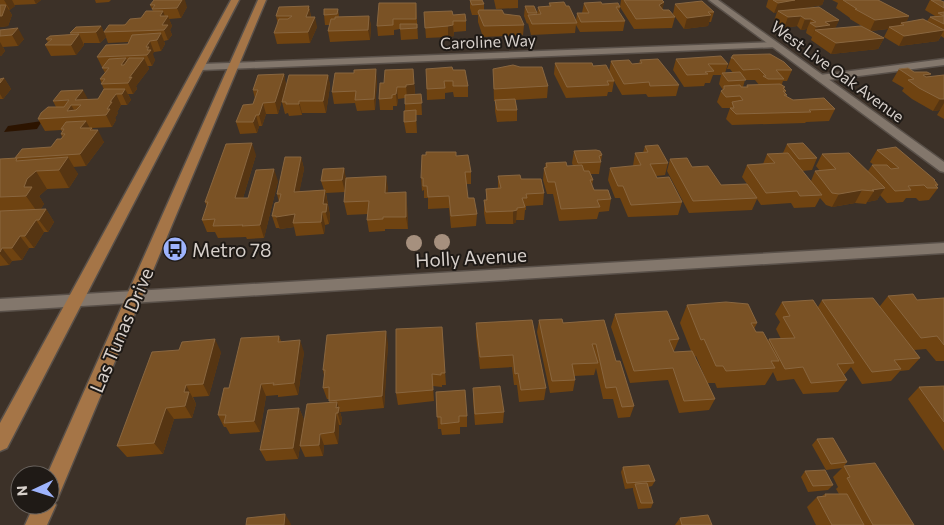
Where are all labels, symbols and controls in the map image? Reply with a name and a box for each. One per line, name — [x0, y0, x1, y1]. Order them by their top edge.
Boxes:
street label: West Live Oak Avenue — [768, 16, 908, 126]
street label: Caroline Way — [440, 30, 536, 52]
bus stop icon: Metro 78 — [162, 236, 188, 262]
place label: Metro 78 — [192, 238, 272, 261]
street label: Holly Avenue — [414, 243, 528, 271]
street label: Las Tunas Drive — [84, 264, 158, 396]
north arrow — [10, 465, 60, 515]
text: N — [13, 485, 30, 497]

